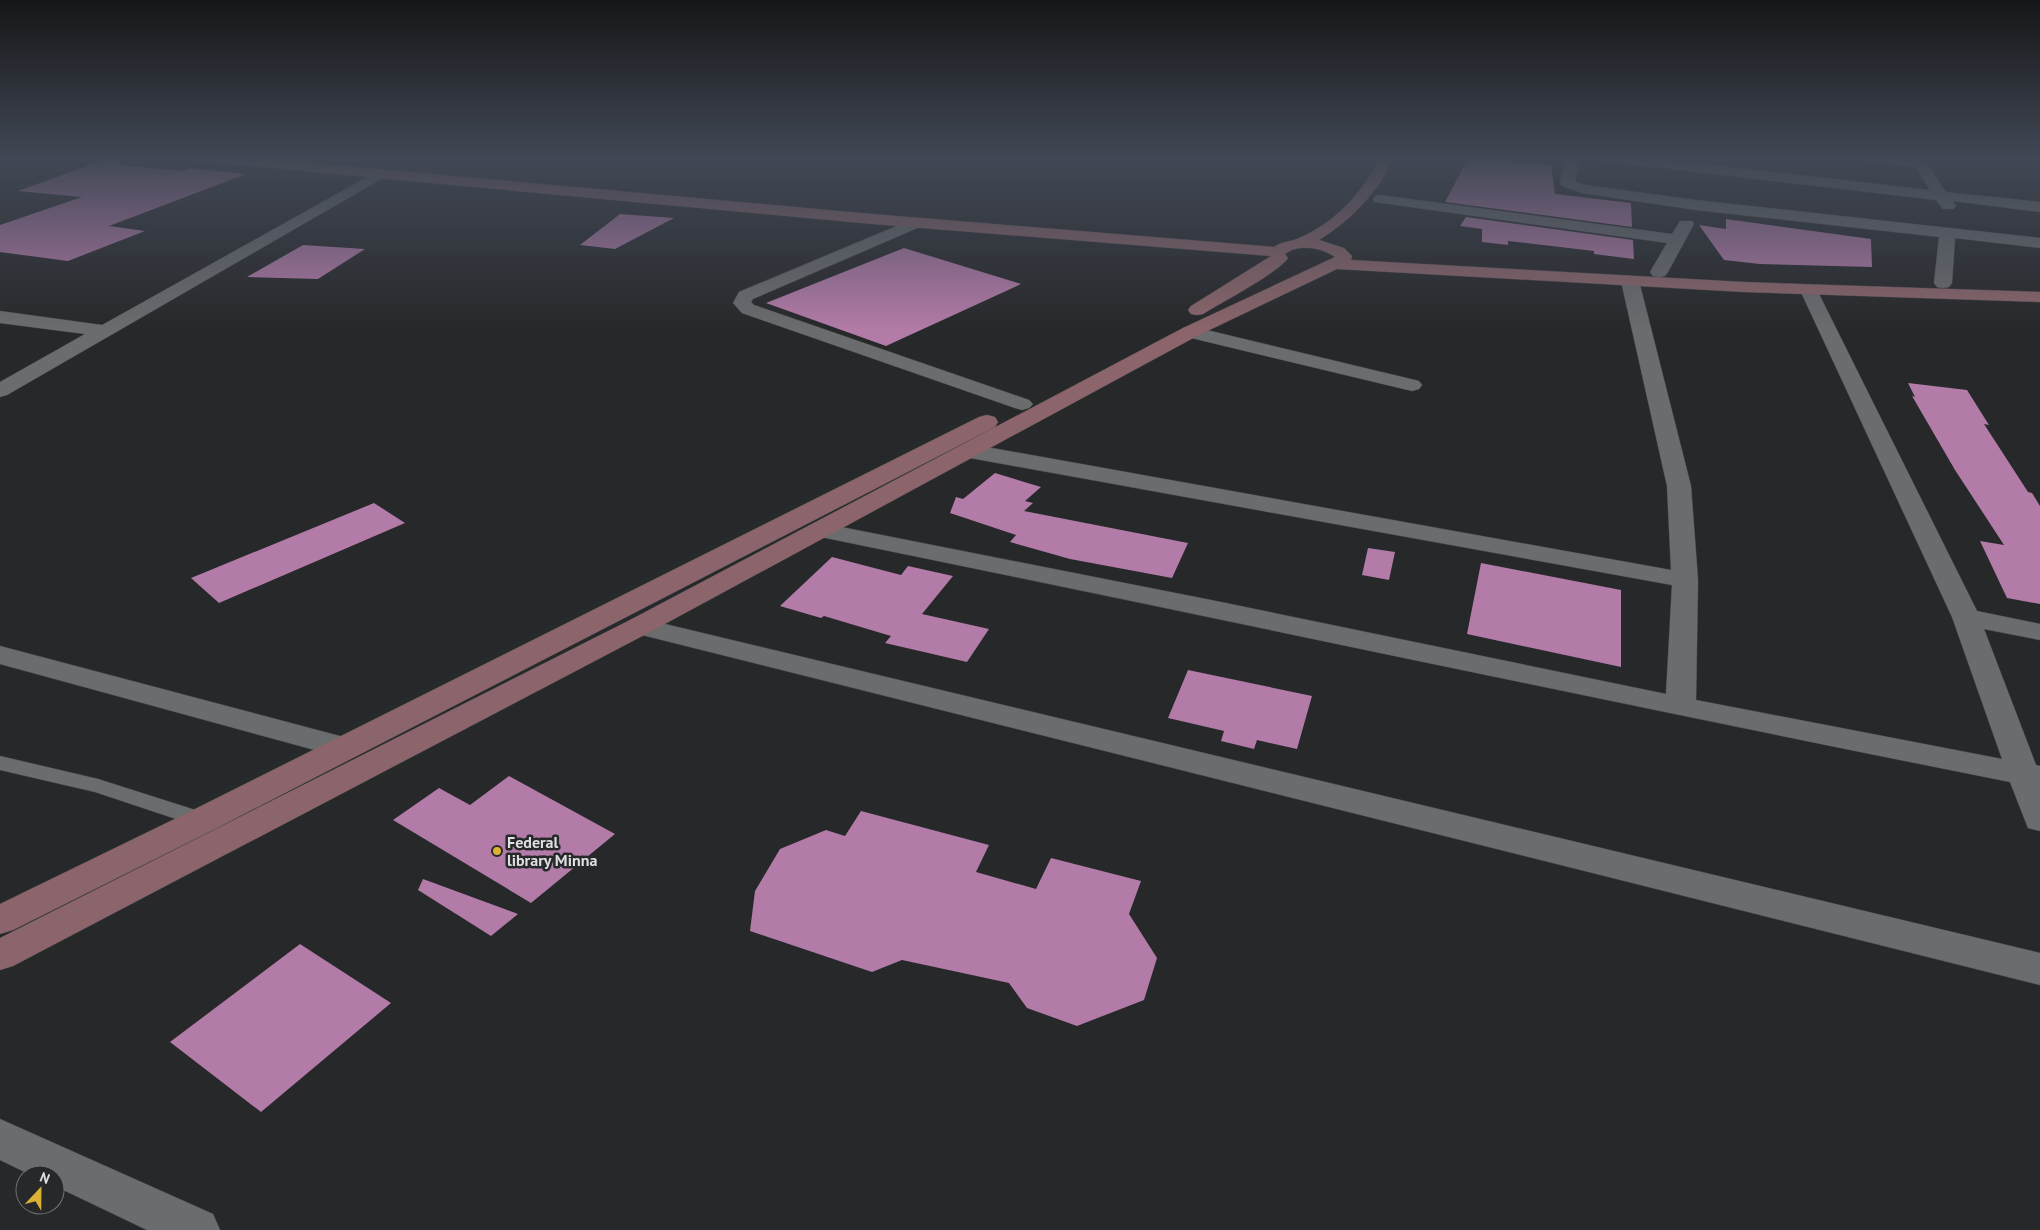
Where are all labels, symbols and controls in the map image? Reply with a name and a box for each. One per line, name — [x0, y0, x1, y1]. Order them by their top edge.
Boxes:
place label: Federal library Minna — [507, 832, 597, 870]
marker: Federal library Minna — [491, 845, 503, 857]
north arrow — [15, 1165, 65, 1215]
text: N — [37, 1168, 53, 1188]

